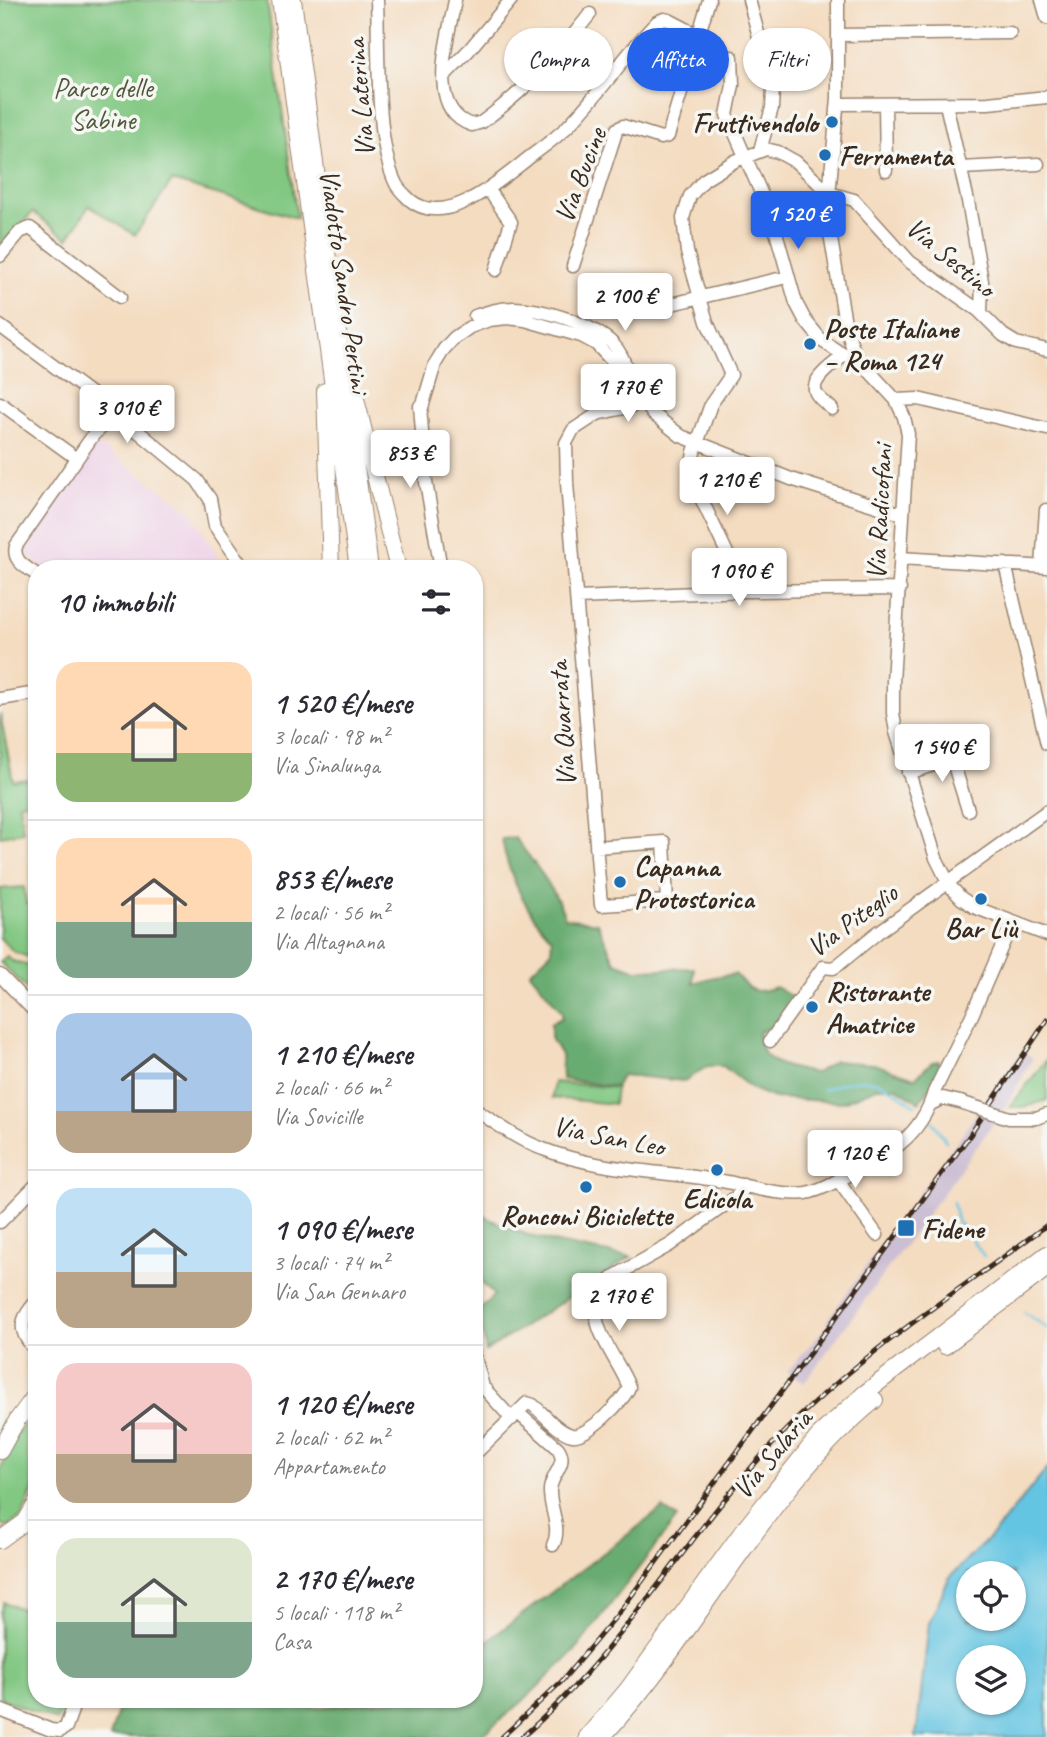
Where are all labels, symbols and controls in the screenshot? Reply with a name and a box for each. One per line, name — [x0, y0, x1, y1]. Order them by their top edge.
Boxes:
chip: Compra — [504, 28, 613, 91]
chip: Affitta — [627, 28, 729, 91]
chip: Filtri — [743, 28, 831, 91]
street label: Via Laterina — [337, 35, 383, 158]
park label: Parco delle Sabine — [53, 70, 155, 137]
place label: Fruttivendolo — [693, 105, 821, 140]
marker: Fruttivendolo — [824, 114, 840, 130]
street label: Via Bucine — [546, 121, 615, 227]
place label: Ferramenta — [839, 138, 955, 173]
marker: Ferramenta — [817, 147, 833, 163]
street label: Viadotto Sandro Pertini — [312, 167, 379, 399]
pin: 1 520 € — [733, 191, 863, 251]
text: 1 520 € — [767, 199, 829, 228]
street label: Via Sestino — [899, 209, 1005, 307]
pin: 2 100 € — [560, 274, 690, 333]
text: 2 100 € — [594, 281, 656, 310]
place label: Poste Italiane – Roma 124 — [824, 311, 961, 378]
marker: Poste Italiane – Roma 124 — [802, 336, 818, 352]
pin: 1 770 € — [563, 364, 693, 424]
text: 1 770 € — [597, 372, 659, 401]
pin: 3 010 € — [62, 386, 192, 445]
text: 3 010 € — [96, 393, 158, 422]
pin: 853 € — [361, 430, 459, 490]
text: 853 € — [387, 438, 433, 467]
street label: Via Radicofani — [858, 440, 900, 581]
pin: 1 210 € — [662, 458, 792, 517]
text: 1 210 € — [696, 465, 758, 494]
pin: 1 090 € — [674, 548, 804, 608]
text: 1 090 € — [708, 556, 770, 585]
text: 10 immobili — [56, 583, 173, 621]
icon: filters — [417, 583, 455, 621]
street label: Via Quarrata — [540, 658, 584, 788]
text: 1 520 €/mese — [273, 684, 412, 722]
icon: home — [112, 690, 196, 774]
text: 3 locali · 98 m² — [273, 722, 388, 751]
pin: 1 540 € — [877, 724, 1007, 784]
text: 1 540 € — [911, 732, 973, 761]
text: Via Sinalunga — [273, 751, 380, 780]
place label: Capanna Protostorica — [634, 849, 756, 916]
text: 853 €/mese — [273, 860, 391, 898]
icon: home — [112, 866, 196, 950]
marker: Capanna Protostorica — [612, 874, 628, 890]
street label: Via Piteglio — [800, 874, 906, 965]
marker: Bar Liù — [973, 891, 989, 907]
text: 2 locali · 56 m² — [273, 898, 388, 927]
place label: Bar Liù — [945, 910, 1020, 945]
text: Via Altagnana — [273, 927, 384, 956]
place label: Ristorante Amatrice — [826, 974, 932, 1041]
marker: Ristorante Amatrice — [804, 999, 820, 1015]
text: 1 210 €/mese — [273, 1035, 413, 1073]
icon: home — [112, 1041, 196, 1125]
text: 2 locali · 66 m² — [273, 1073, 388, 1102]
text: Via Sovicille — [273, 1102, 362, 1131]
street label: Via San Leo — [551, 1108, 671, 1164]
pin: 1 120 € — [790, 1130, 920, 1190]
text: 1 120 € — [824, 1138, 886, 1167]
marker: Edicola — [709, 1162, 725, 1178]
marker: Ronconi Biciclette — [578, 1179, 594, 1195]
place label: Edicola — [683, 1181, 754, 1216]
place label: Ronconi Biciclette — [500, 1198, 674, 1233]
text: 1 090 €/mese — [273, 1210, 412, 1248]
place label: Fidene — [922, 1211, 986, 1246]
icon: home — [112, 1216, 196, 1300]
marker: Fidene — [896, 1218, 916, 1238]
text: 3 locali · 74 m² — [273, 1248, 388, 1277]
pin: 2 170 € — [554, 1274, 684, 1333]
text: Via San Gennaro — [273, 1277, 405, 1306]
text: 2 170 € — [588, 1281, 650, 1310]
text: 1 120 €/mese — [273, 1385, 413, 1423]
icon: home — [112, 1391, 196, 1475]
street label: Via Salaria — [725, 1400, 821, 1506]
text: 2 locali · 62 m² — [273, 1423, 388, 1452]
text: Appartamento — [273, 1452, 385, 1481]
text: 2 170 €/mese — [273, 1560, 412, 1598]
map controls — [956, 1561, 1026, 1715]
button: locate — [956, 1561, 1026, 1631]
icon: home — [112, 1566, 196, 1650]
text: 5 locali · 118 m² — [273, 1598, 399, 1627]
text: Casa — [273, 1627, 311, 1656]
button: layers — [956, 1645, 1026, 1715]

